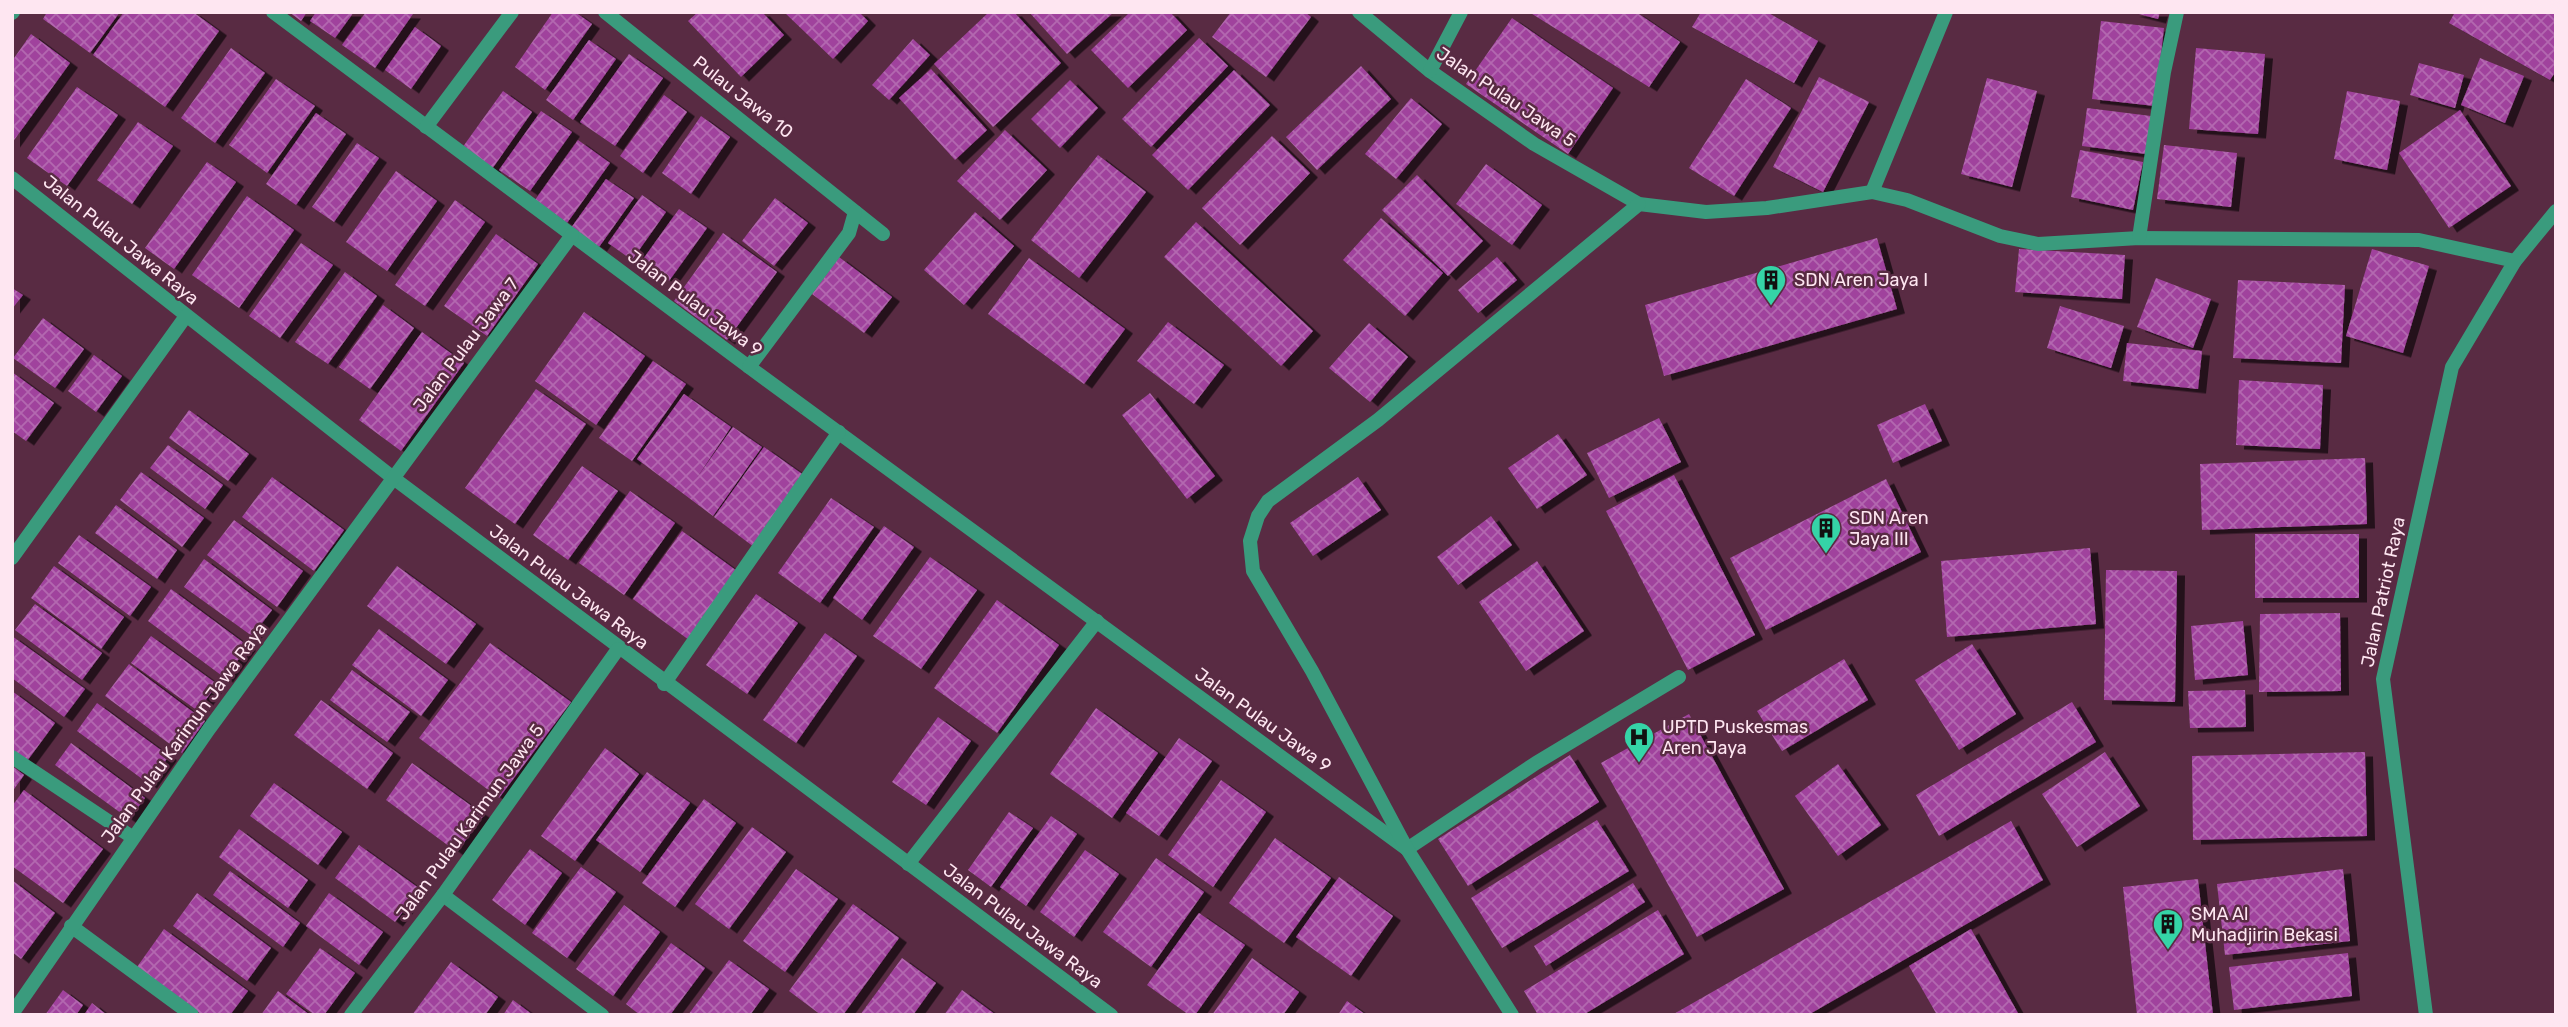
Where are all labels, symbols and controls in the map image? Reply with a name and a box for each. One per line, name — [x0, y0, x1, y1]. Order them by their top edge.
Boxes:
street label: Jalan Pulau Jawa 5 — [1432, 42, 1580, 152]
street label: Pulau Jawa 10 — [689, 51, 797, 143]
street label: Jalan Pulau Jawa Raya — [39, 171, 203, 309]
street label: Jalan Pulau Jawa 9 — [623, 245, 767, 361]
building icon: SDN Aren Jaya I — [1754, 263, 1788, 307]
place label: SDN Aren Jaya I — [1794, 269, 1928, 291]
street label: Jalan Pulau Jawa 7 — [409, 274, 523, 416]
place label: SDN Aren Jaya III — [1849, 507, 1929, 550]
building icon: SDN Aren Jaya III — [1809, 511, 1843, 555]
street label: Jalan Patriot Raya — [2356, 515, 2410, 669]
street label: Jalan Pulau Jawa Raya — [485, 520, 653, 654]
street label: Jalan Pulau Karimun Jawa Raya — [96, 618, 272, 848]
street label: Jalan Pulau Jawa 9 — [1190, 663, 1336, 777]
place label: UPTD Puskesmas Aren Jaya — [1662, 716, 1808, 759]
street label: Jalan Pulau Karimun Jawa 5 — [391, 720, 549, 924]
hospital icon: UPTD Puskesmas Aren Jaya — [1622, 720, 1656, 764]
street label: Jalan Pulau Jawa Raya — [939, 859, 1107, 993]
place label: SMA Al Muhadjirin Bekasi — [2191, 903, 2338, 946]
building icon: SMA Al Muhadjirin Bekasi — [2151, 907, 2185, 951]

